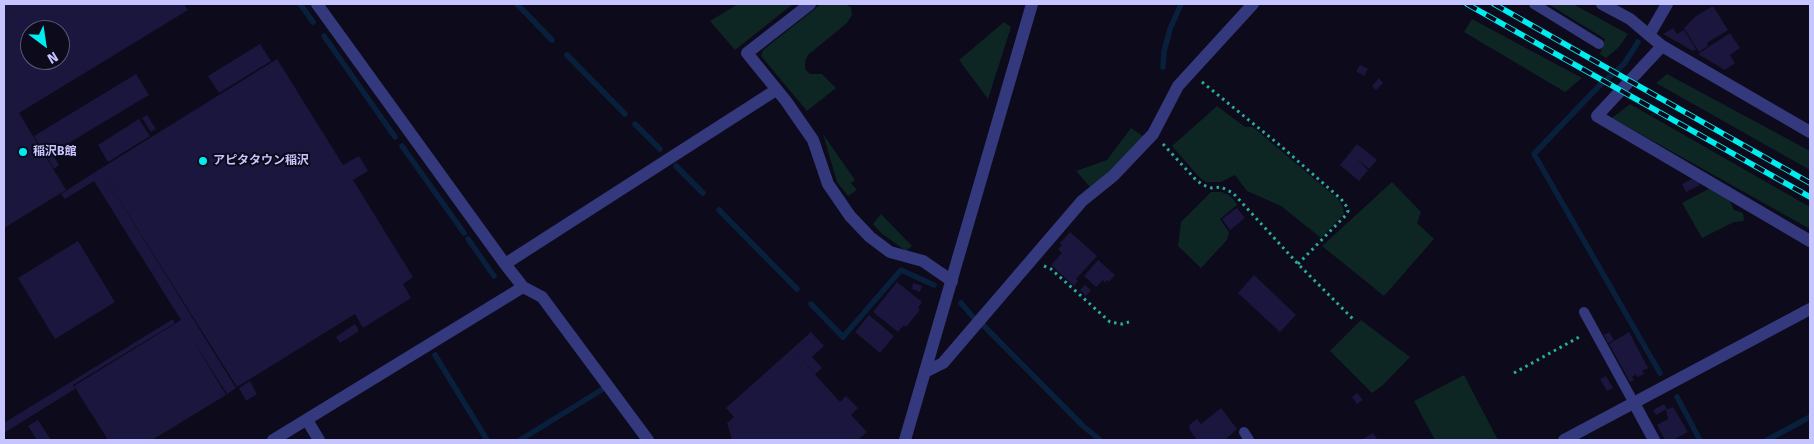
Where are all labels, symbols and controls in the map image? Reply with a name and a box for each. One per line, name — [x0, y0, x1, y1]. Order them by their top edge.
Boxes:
north arrow — [20, 20, 70, 70]
text: N — [44, 48, 61, 67]
place label: 稲沢B館 — [33, 145, 76, 159]
marker: 稲沢B館 — [17, 146, 29, 158]
place label: アピタタウン稲沢 — [213, 154, 309, 168]
marker: アピタタウン稲沢 — [197, 155, 209, 167]

